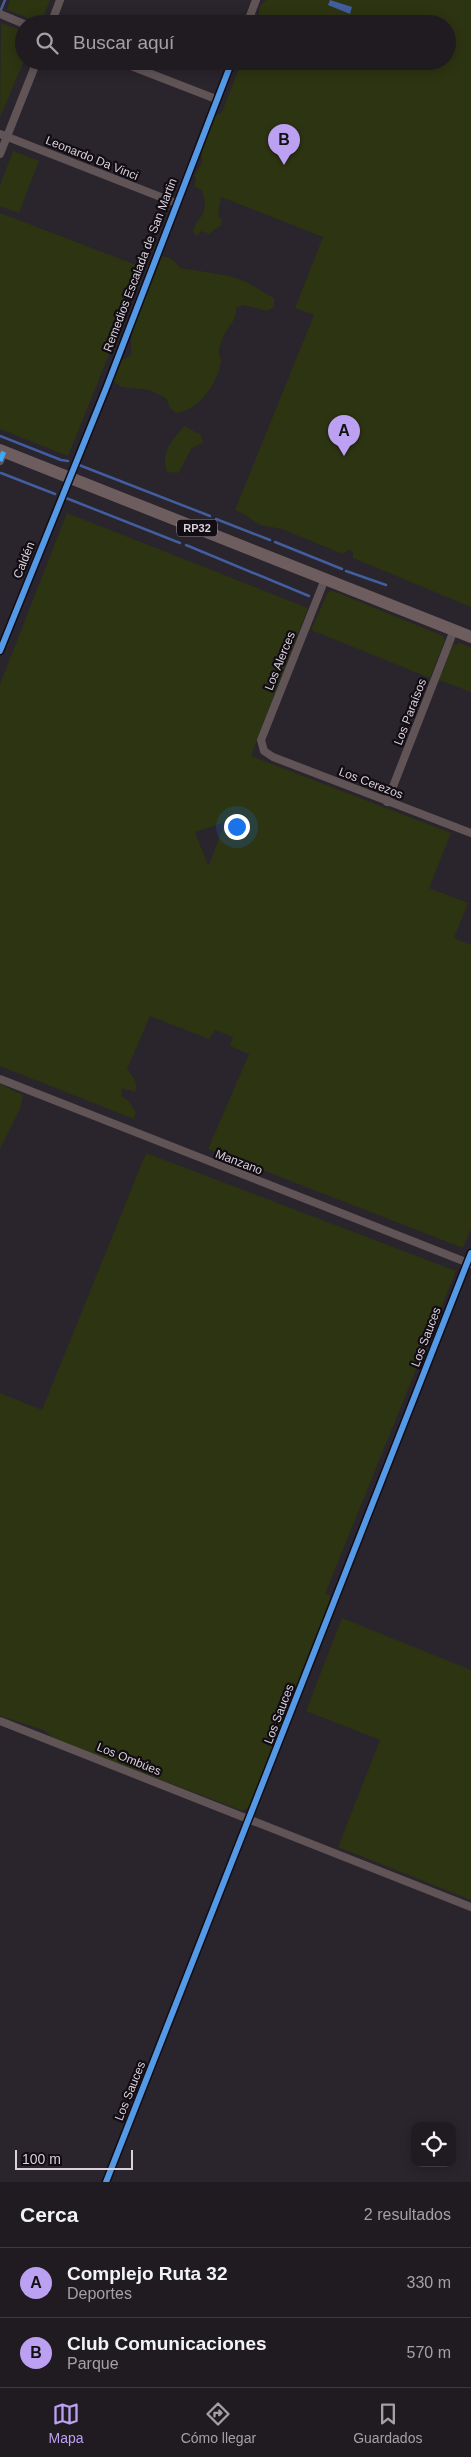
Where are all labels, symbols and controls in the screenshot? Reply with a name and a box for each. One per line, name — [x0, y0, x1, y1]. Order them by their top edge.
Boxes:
search box — [15, 15, 456, 70]
icon: search — [33, 29, 61, 57]
text: Buscar aquí — [73, 32, 174, 53]
pin: B — [268, 124, 300, 165]
street label: Leonardo Da Vinci — [44, 133, 140, 183]
street label: Remedios Escalada de San Martin — [100, 176, 180, 354]
pin: A — [328, 415, 360, 456]
road number: RP32 — [177, 520, 217, 536]
street label: Caldén — [10, 540, 38, 580]
street label: Los Alerces — [262, 630, 298, 692]
street label: Los Paraísos — [391, 677, 429, 747]
street label: Los Cerezos — [337, 764, 405, 802]
your location — [224, 814, 250, 840]
street label: Manzano — [213, 1147, 265, 1177]
street label: Los Sauces — [408, 1305, 444, 1369]
street label: Los Sauces — [261, 1682, 297, 1746]
street label: Los Ombúes — [95, 1740, 163, 1778]
street label: Los Sauces — [112, 2059, 148, 2123]
map controls — [411, 2122, 456, 2167]
button: locate — [411, 2122, 456, 2167]
scale bar — [15, 2147, 132, 2170]
text: 100 m — [22, 2151, 61, 2167]
text: Cerca — [20, 2203, 78, 2226]
text: 2 resultados — [364, 2206, 451, 2223]
text: Complejo Ruta 32 — [67, 2263, 227, 2284]
text: A — [30, 2274, 42, 2291]
text: 330 m — [407, 2274, 451, 2291]
text: Deportes — [67, 2285, 132, 2302]
text: Club Comunicaciones — [67, 2333, 267, 2354]
text: B — [30, 2344, 42, 2361]
text: 570 m — [407, 2344, 451, 2361]
text: Parque — [67, 2355, 119, 2372]
tab: Mapa — [49, 2400, 84, 2446]
tab: Cómo llegar — [181, 2400, 256, 2446]
tab: Guardados — [353, 2400, 422, 2446]

